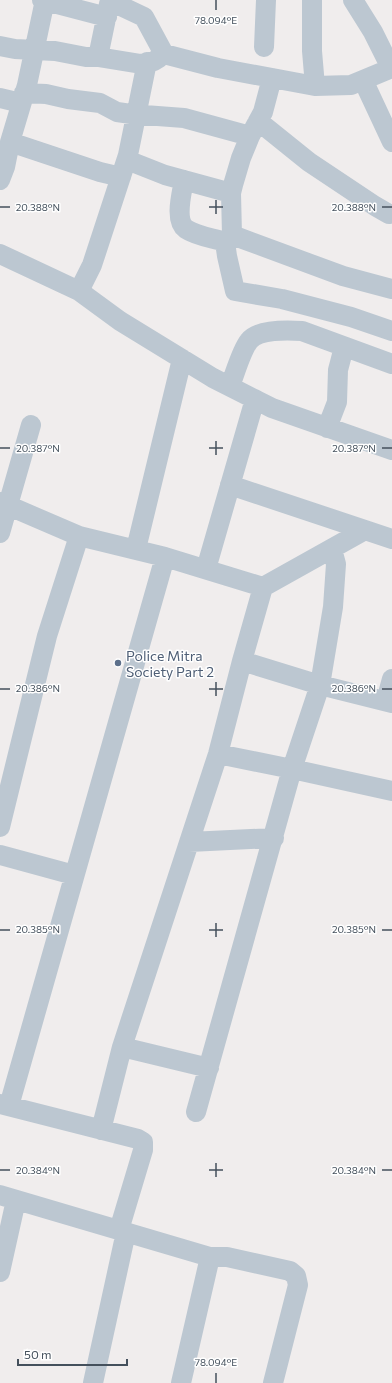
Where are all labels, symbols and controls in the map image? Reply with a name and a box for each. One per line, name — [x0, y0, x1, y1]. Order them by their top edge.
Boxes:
text: 78.094°E — [195, 14, 237, 26]
text: 20.388°N — [16, 201, 60, 213]
text: 20.388°N — [332, 201, 376, 213]
text: 20.387°N — [16, 442, 60, 454]
text: 20.387°N — [332, 442, 376, 454]
place label: Police Mitra Society Part 2 — [126, 647, 214, 680]
marker: Police Mitra Society Part 2 — [113, 658, 123, 668]
text: 20.386°N — [16, 682, 60, 694]
text: 20.386°N — [332, 682, 376, 694]
text: 20.385°N — [16, 923, 60, 935]
text: 20.385°N — [332, 923, 376, 935]
text: 20.384°N — [16, 1164, 60, 1176]
text: 20.384°N — [332, 1164, 376, 1176]
scale bar — [18, 1341, 127, 1367]
text: 50 m — [24, 1347, 52, 1361]
text: 78.094°E — [195, 1356, 237, 1368]

